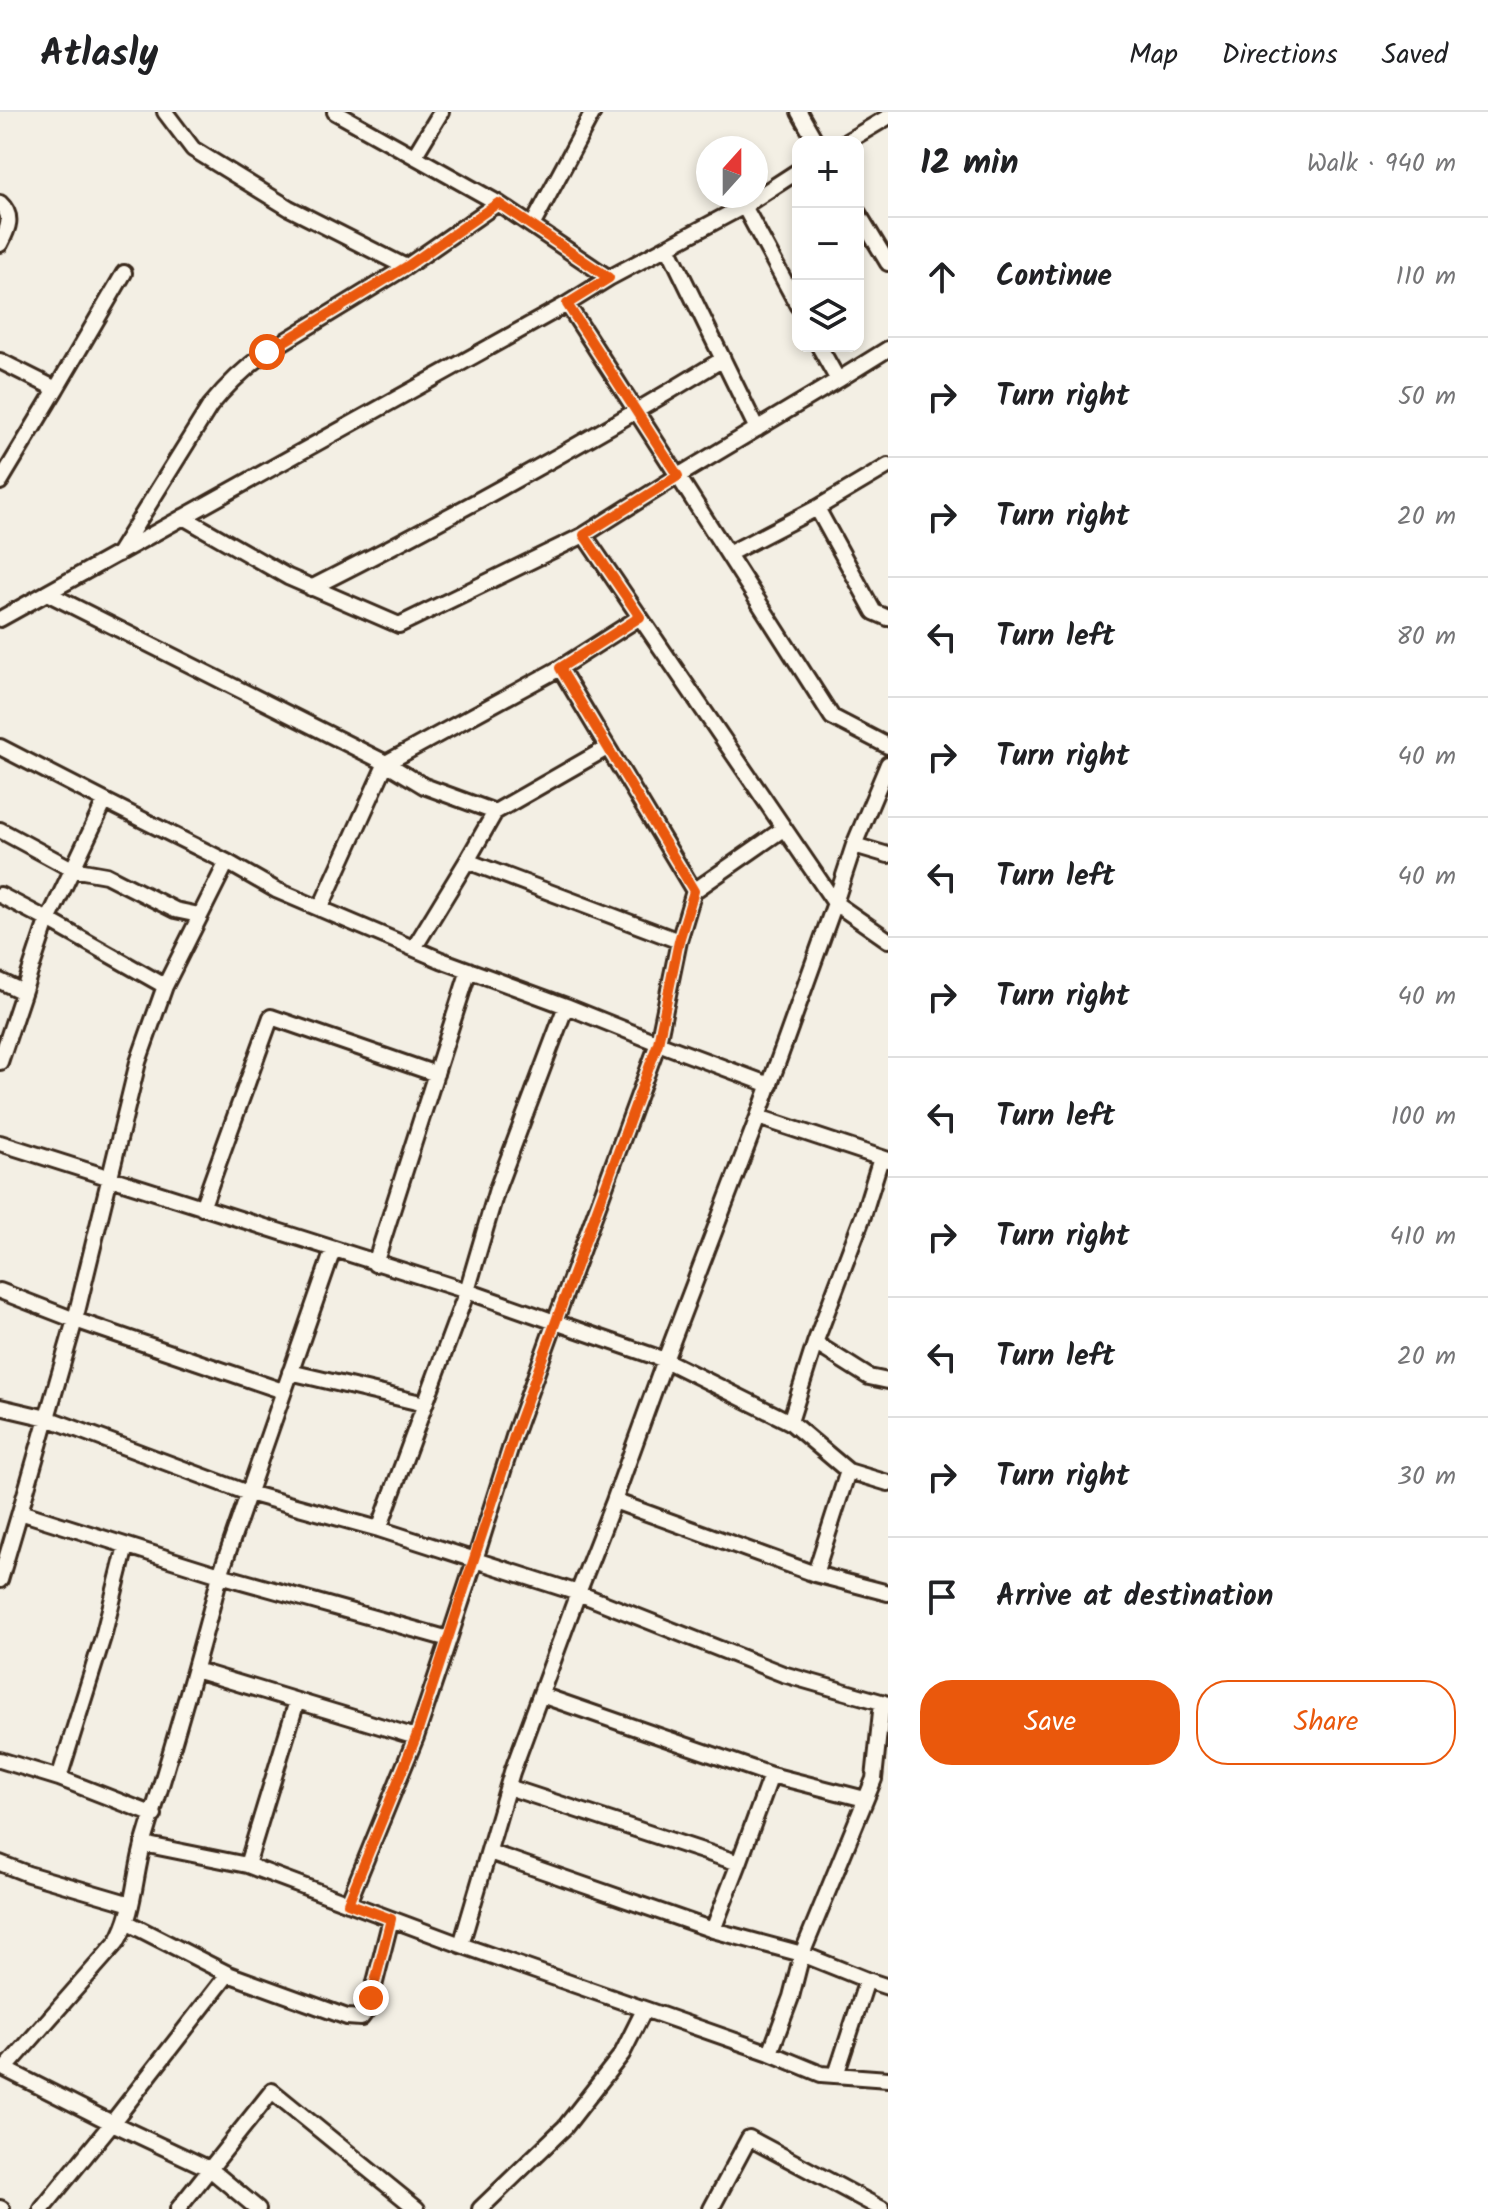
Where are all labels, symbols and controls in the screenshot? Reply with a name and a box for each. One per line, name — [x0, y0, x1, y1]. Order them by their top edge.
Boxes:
text: Atlasly — [40, 25, 158, 85]
text: Map — [1129, 33, 1178, 78]
text: Directions — [1222, 33, 1338, 78]
text: Saved — [1382, 33, 1448, 78]
north arrow — [696, 136, 768, 208]
map controls — [792, 136, 864, 352]
button: + — [792, 136, 864, 208]
text: 12 min — [920, 137, 1019, 191]
text: Walk · 940 m — [1307, 143, 1456, 185]
button: − — [792, 208, 864, 280]
text: Continue — [996, 253, 1112, 301]
icon: ahead — [920, 255, 964, 299]
text: 110 m — [1396, 256, 1456, 298]
button: layers — [792, 280, 864, 352]
route start — [249, 334, 285, 370]
text: Turn right — [996, 373, 1129, 421]
icon: right — [920, 375, 964, 419]
text: 50 m — [1398, 376, 1456, 418]
text: Turn right — [996, 493, 1129, 541]
icon: right — [920, 495, 964, 539]
text: 20 m — [1397, 496, 1456, 538]
text: Turn left — [996, 613, 1115, 661]
icon: left — [920, 615, 964, 659]
text: 80 m — [1396, 616, 1456, 658]
text: Turn right — [996, 733, 1129, 781]
icon: right — [920, 735, 964, 779]
text: 40 m — [1398, 736, 1456, 778]
text: Turn left — [996, 853, 1115, 901]
icon: left — [920, 855, 964, 899]
text: 40 m — [1398, 856, 1456, 898]
text: Turn right — [996, 973, 1129, 1021]
icon: right — [920, 975, 964, 1019]
text: 40 m — [1398, 976, 1456, 1018]
text: Turn left — [996, 1093, 1115, 1141]
icon: left — [920, 1095, 964, 1139]
text: 100 m — [1391, 1096, 1456, 1138]
text: Turn right — [996, 1213, 1129, 1261]
icon: right — [920, 1215, 964, 1259]
text: 410 m — [1389, 1216, 1456, 1258]
text: Turn left — [996, 1333, 1115, 1381]
icon: left — [920, 1335, 964, 1379]
text: 20 m — [1397, 1336, 1456, 1378]
text: Turn right — [996, 1453, 1129, 1501]
icon: right — [920, 1455, 964, 1499]
text: 30 m — [1397, 1456, 1456, 1498]
text: Arrive at destination — [996, 1573, 1273, 1621]
icon: arrive — [920, 1575, 964, 1619]
button: Save — [920, 1680, 1180, 1765]
button: Share — [1196, 1680, 1456, 1765]
route end — [353, 1980, 389, 2016]

